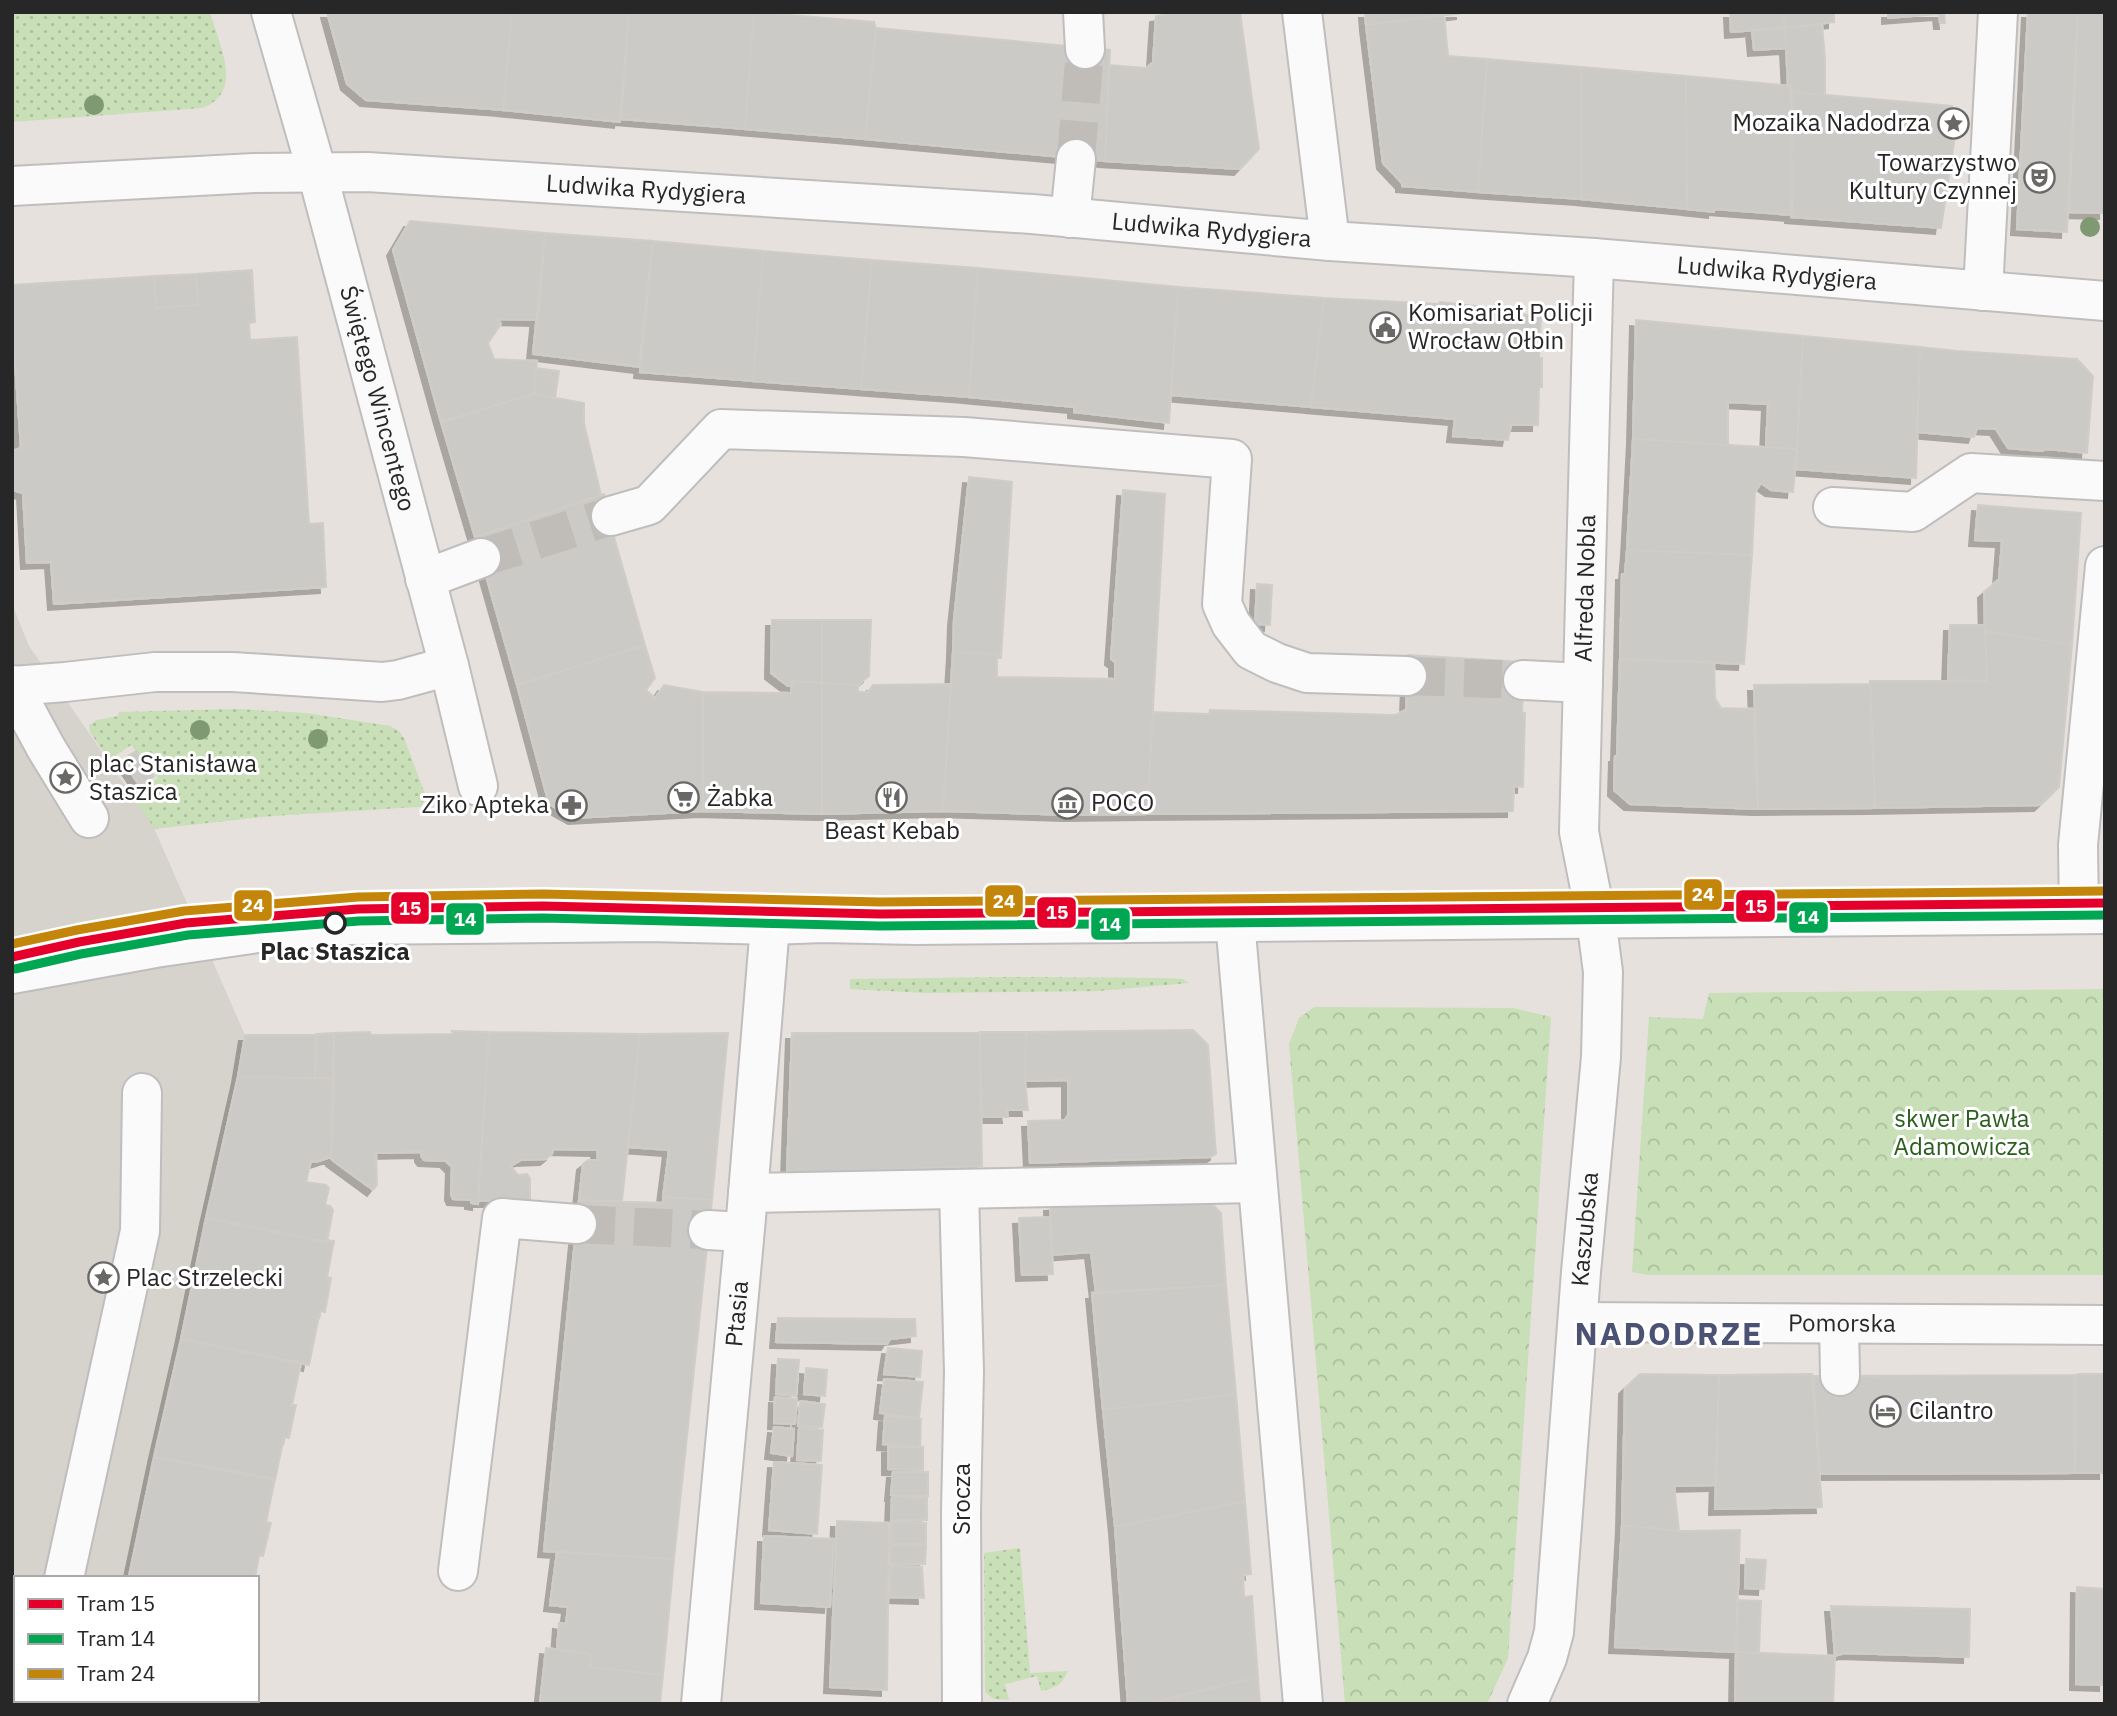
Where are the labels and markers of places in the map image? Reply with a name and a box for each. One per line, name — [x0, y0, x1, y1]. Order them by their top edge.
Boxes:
place label: Mozaika Nadodrza — [1732, 106, 1930, 138]
place icon: Mozaika Nadodrza — [1936, 106, 1970, 140]
place label: Towarzystwo Kultury Czynnej — [1849, 146, 2017, 206]
theatre icon: Towarzystwo Kultury Czynnej — [2023, 160, 2057, 194]
place label: Komisariat Policji Wrocław Ołbin — [1408, 296, 1593, 356]
public building icon: Komisariat Policji Wrocław Ołbin — [1368, 310, 1402, 344]
place label: plac Stanisława Staszica — [89, 747, 257, 807]
place icon: plac Stanisława Staszica — [49, 761, 83, 795]
restaurant icon: Beast Kebab — [875, 780, 909, 814]
supermarket icon: Żabka — [667, 781, 701, 815]
place label: Żabka — [707, 781, 773, 813]
museum icon: POCO — [1051, 786, 1085, 820]
place label: POCO — [1091, 786, 1154, 818]
place label: Ziko Apteka — [422, 788, 549, 820]
pharmacy icon: Ziko Apteka — [555, 788, 589, 822]
place label: Beast Kebab — [824, 814, 960, 846]
marker: Plac Staszica — [324, 912, 346, 934]
place label: Plac Staszica — [260, 935, 410, 967]
place icon: Plac Strzelecki — [86, 1261, 120, 1295]
place label: Plac Strzelecki — [126, 1261, 283, 1293]
hotel icon: Cilantro — [1869, 1394, 1903, 1428]
place label: Cilantro — [1909, 1394, 1993, 1426]

